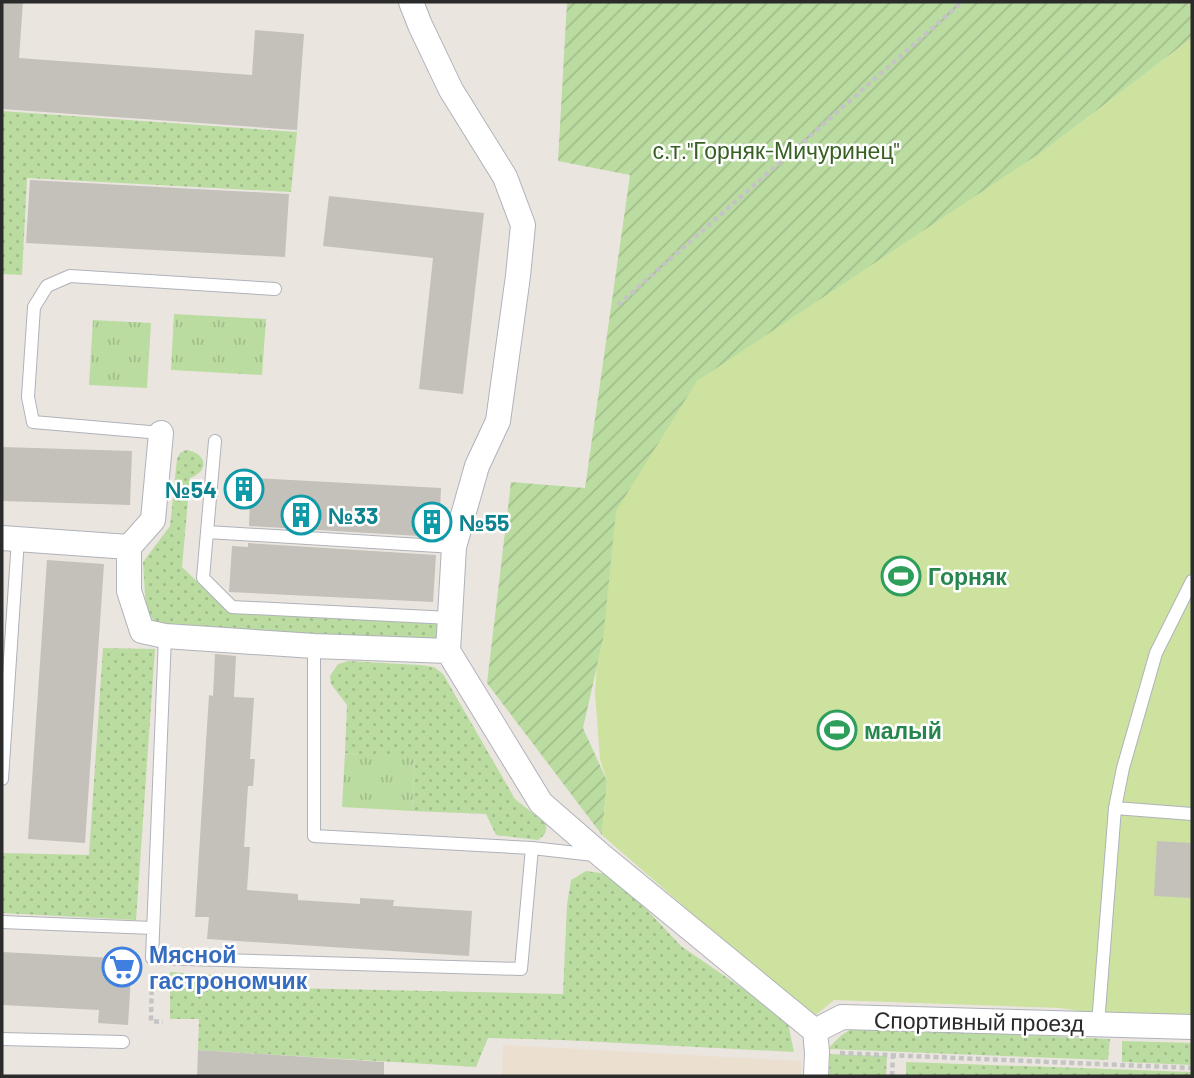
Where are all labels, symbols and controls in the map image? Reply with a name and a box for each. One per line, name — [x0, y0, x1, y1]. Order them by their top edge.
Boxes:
park label: с.т."Горняк-Мичуринец" — [652, 136, 900, 164]
building icon: №54 — [223, 468, 265, 510]
place label: №54 — [165, 475, 217, 503]
building icon: №33 — [280, 494, 322, 536]
place label: №33 — [328, 501, 378, 529]
building icon: №55 — [411, 501, 453, 543]
place label: №55 — [459, 508, 509, 536]
sports icon: Горняк — [880, 555, 922, 597]
place label: Горняк — [928, 562, 1007, 590]
sports icon: малый — [816, 709, 858, 751]
place label: малый — [864, 716, 942, 744]
place label: Мясной гастрономчик — [149, 940, 308, 994]
supermarket icon: Мясной гастрономчик — [101, 946, 143, 988]
street label: Спортивный проезд — [874, 1005, 1085, 1037]

